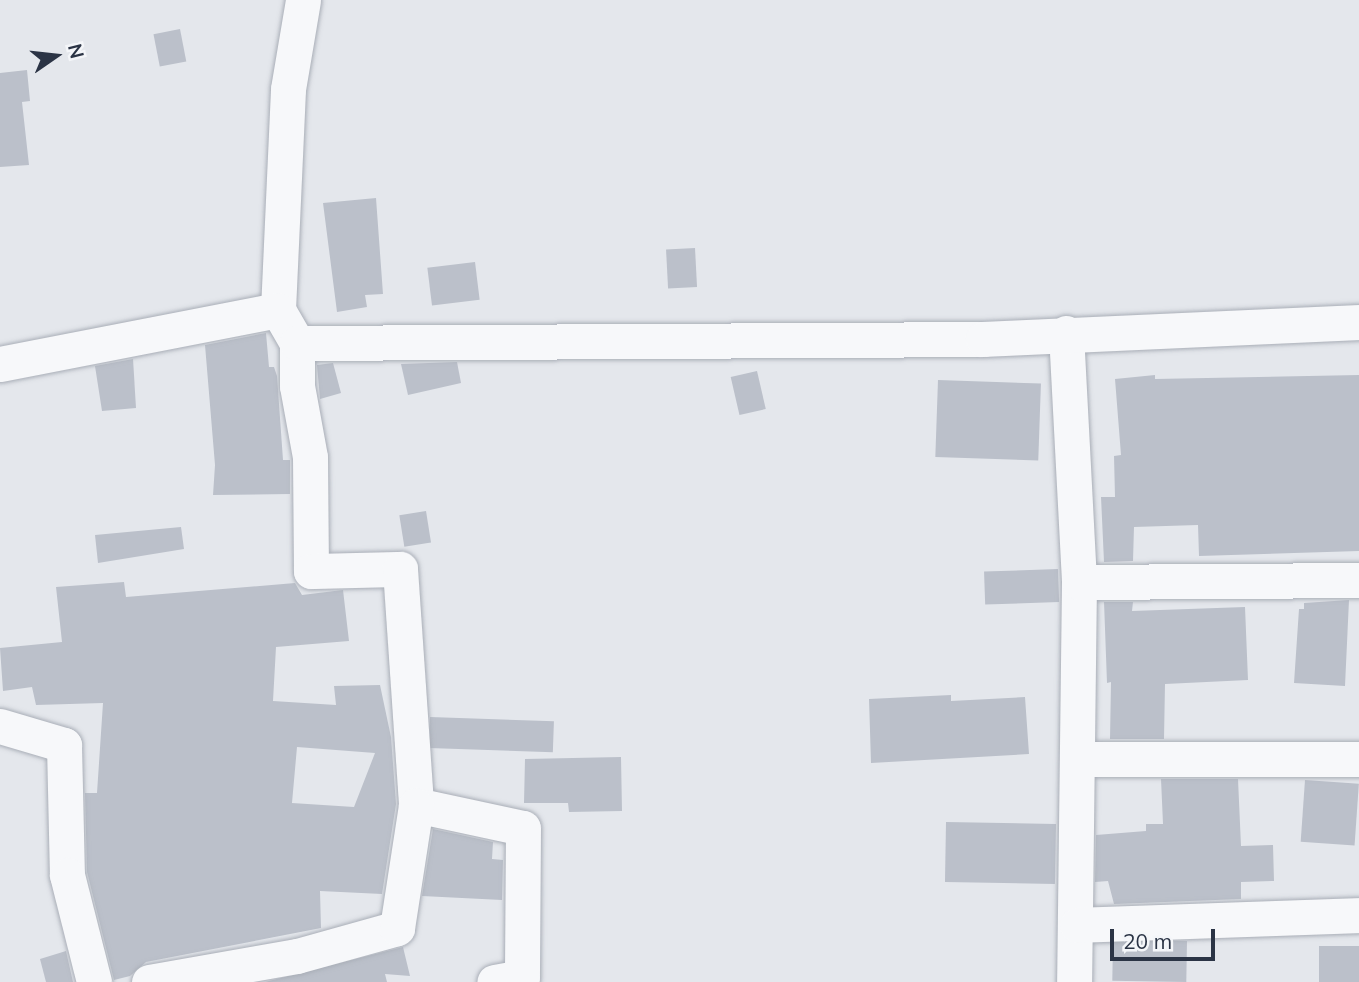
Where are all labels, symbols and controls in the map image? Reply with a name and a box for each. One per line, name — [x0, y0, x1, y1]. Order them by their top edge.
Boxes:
north arrow — [21, 21, 91, 91]
text: N — [63, 41, 90, 61]
scale bar — [1114, 916, 1219, 960]
text: 20 m — [1123, 928, 1172, 954]

